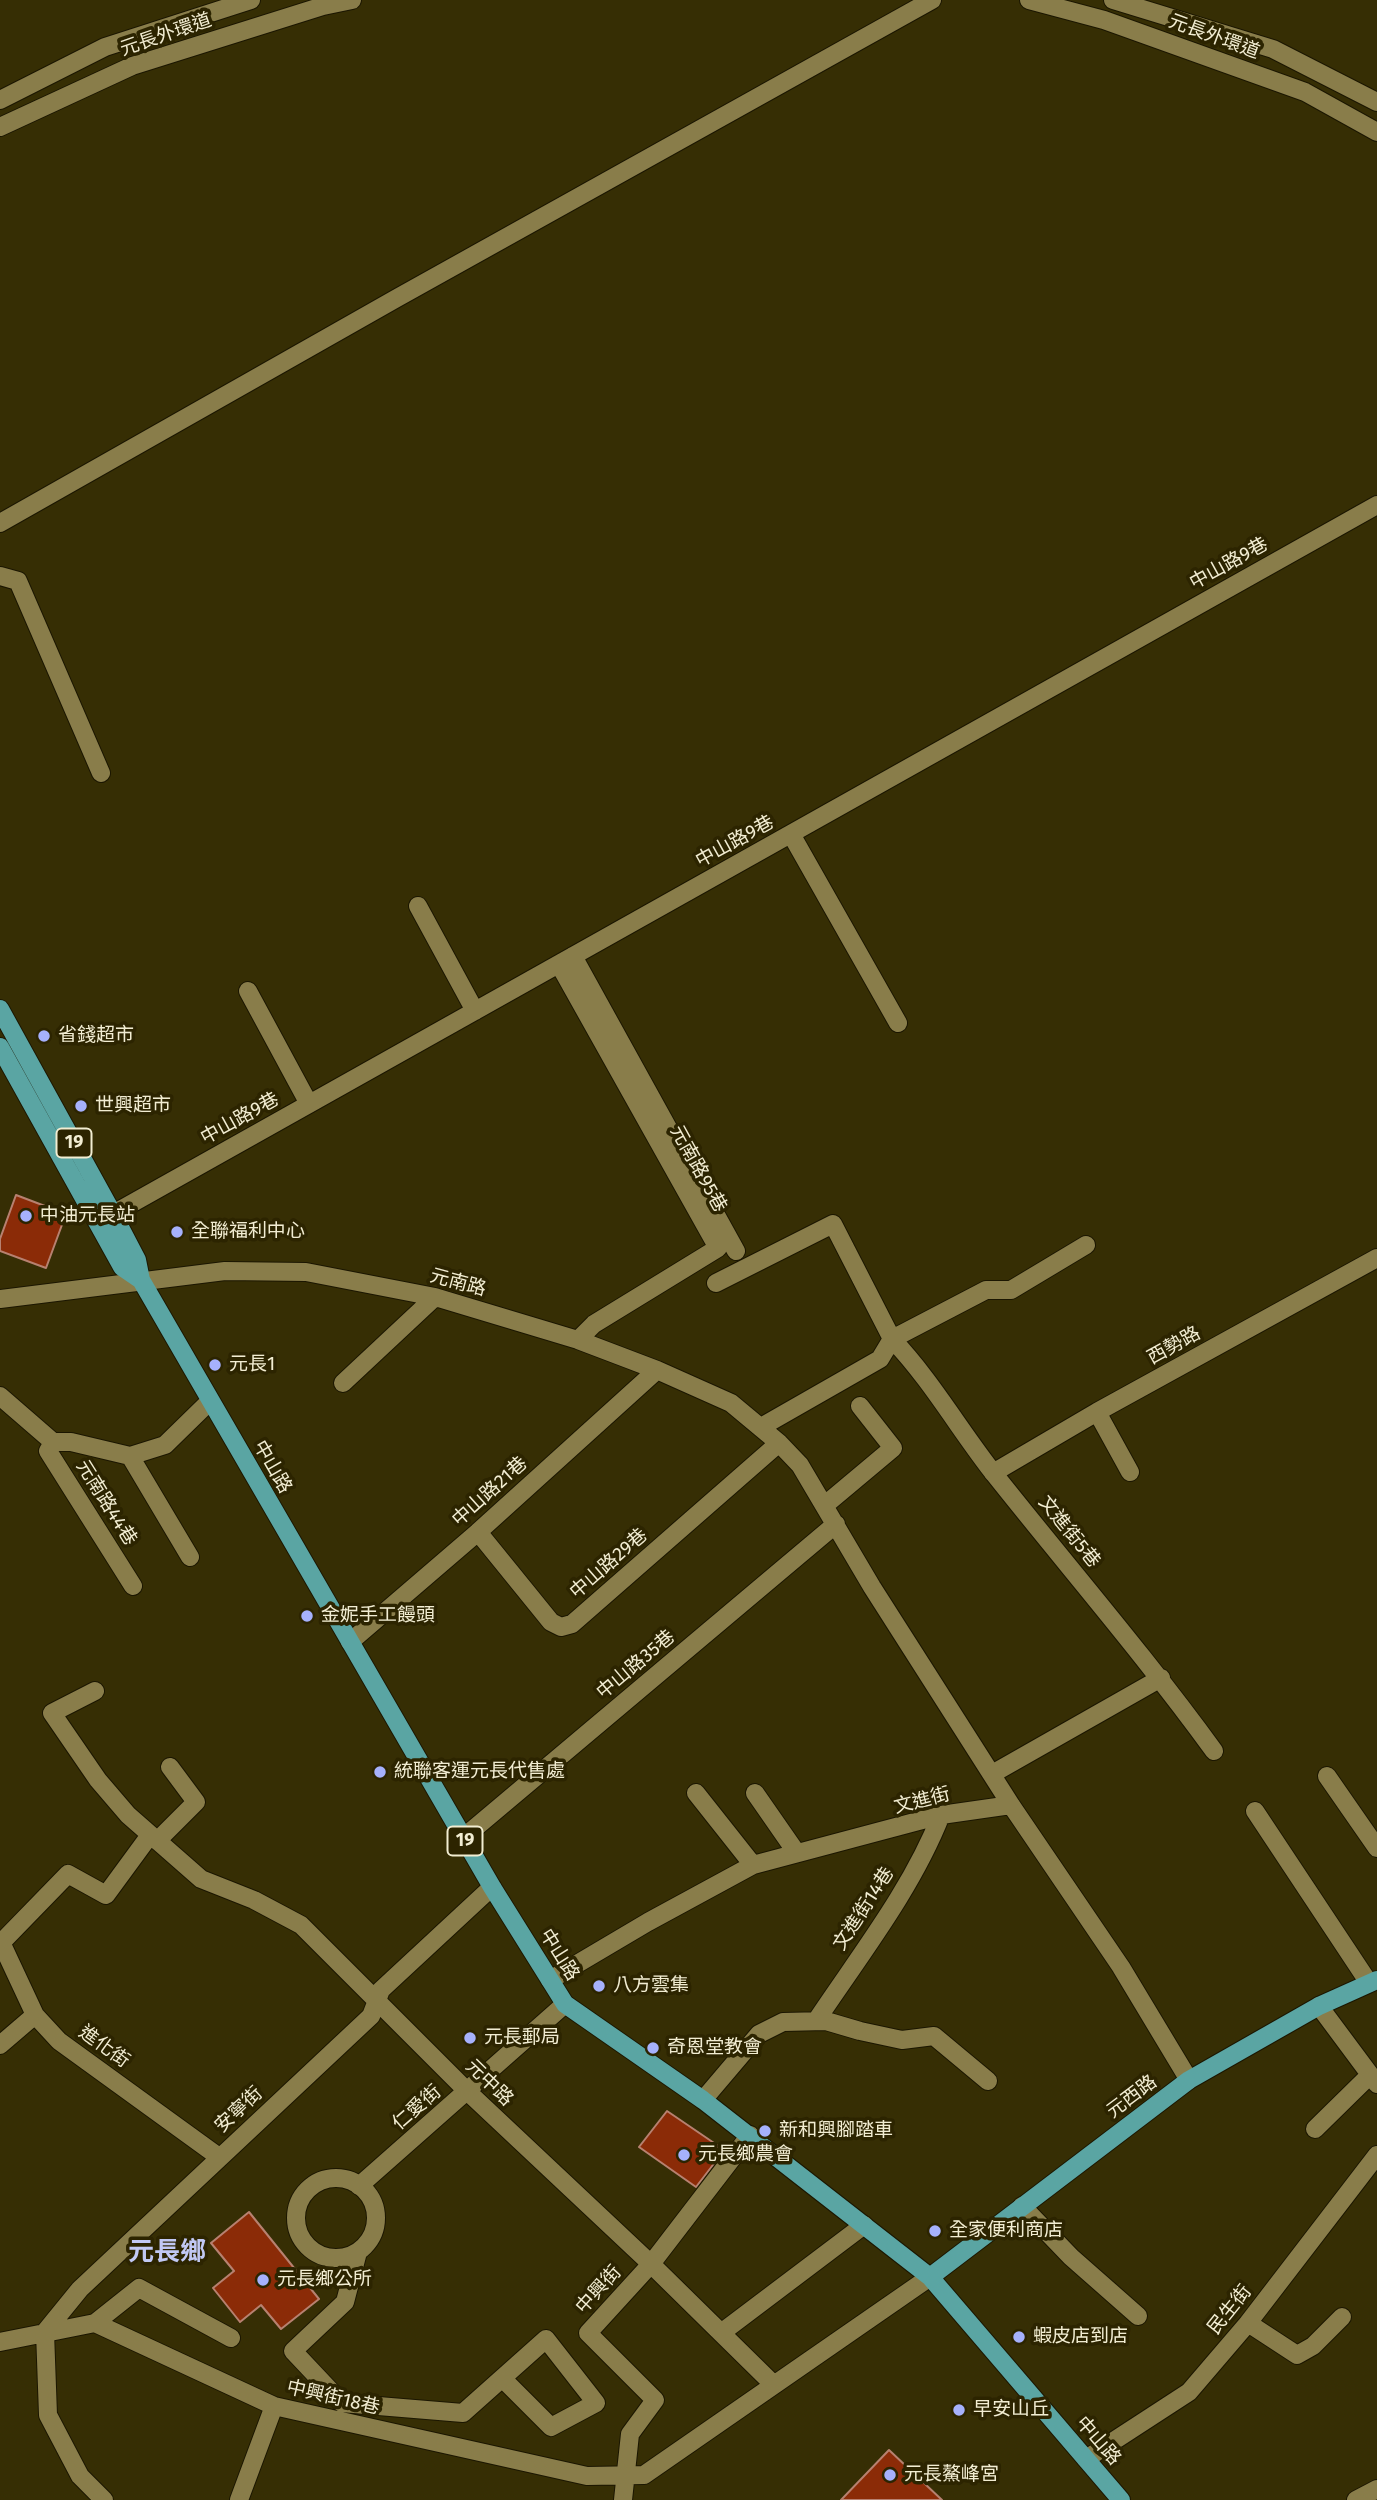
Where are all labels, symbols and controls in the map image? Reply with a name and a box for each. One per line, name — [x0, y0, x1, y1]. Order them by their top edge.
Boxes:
street label: 元長外環道 — [117, 9, 215, 61]
street label: 元長外環道 — [1165, 10, 1263, 64]
street label: 中山路9巷 — [1186, 533, 1272, 595]
street label: 中山路9巷 — [692, 811, 778, 873]
place label: 省錢超市 — [58, 1025, 134, 1047]
marker: 省錢超市 — [36, 1028, 52, 1044]
street label: 中山路9巷 — [197, 1088, 283, 1150]
place label: 世興超市 — [95, 1095, 171, 1117]
marker: 世興超市 — [73, 1098, 89, 1114]
street label: 元南路95巷 — [665, 1122, 731, 1216]
road number: 19 — [56, 1128, 92, 1158]
place label: 中油元長站 — [40, 1205, 135, 1227]
marker: 中油元長站 — [18, 1208, 34, 1224]
place label: 全聯福利中心 — [191, 1221, 305, 1243]
marker: 全聯福利中心 — [169, 1224, 185, 1240]
street label: 元南路 — [428, 1265, 488, 1301]
street label: 西勢路 — [1144, 1322, 1204, 1370]
place label: 元長1 — [229, 1354, 275, 1376]
marker: 元長1 — [207, 1357, 223, 1373]
street label: 中山路 — [248, 1437, 296, 1497]
street label: 中山路21巷 — [448, 1452, 532, 1532]
street label: 元南路44巷 — [71, 1456, 141, 1550]
street label: 文進街5巷 — [1033, 1492, 1105, 1572]
street label: 中山路29巷 — [566, 1524, 652, 1604]
place label: 金妮手工饅頭 — [321, 1605, 435, 1627]
marker: 金妮手工饅頭 — [299, 1608, 315, 1624]
street label: 中山路35巷 — [592, 1626, 680, 1704]
place label: 統聯客運元長代售處 — [394, 1761, 565, 1783]
marker: 統聯客運元長代售處 — [372, 1764, 388, 1780]
street label: 文進街 — [892, 1783, 952, 1819]
road number: 19 — [448, 1826, 482, 1856]
street label: 文進街14巷 — [829, 1863, 899, 1955]
street label: 中山路 — [534, 1925, 584, 1985]
place label: 八方雲集 — [613, 1975, 689, 1997]
marker: 八方雲集 — [591, 1978, 607, 1994]
street label: 進化街 — [74, 2021, 134, 2073]
place label: 元長郵局 — [484, 2027, 560, 2049]
marker: 元長郵局 — [462, 2030, 478, 2046]
place label: 奇恩堂教會 — [667, 2037, 762, 2059]
marker: 奇恩堂教會 — [645, 2040, 661, 2056]
street label: 元中路 — [461, 2055, 517, 2111]
street label: 元西路 — [1102, 2071, 1162, 2123]
street label: 仁愛街 — [388, 2081, 446, 2135]
street label: 安寧街 — [210, 2082, 268, 2138]
place label: 新和興腳踏車 — [779, 2120, 893, 2142]
marker: 新和興腳踏車 — [757, 2123, 773, 2139]
place label: 元長鄉農會 — [698, 2144, 793, 2166]
marker: 元長鄉農會 — [676, 2147, 692, 2163]
place label: 全家便利商店 — [949, 2220, 1063, 2242]
marker: 全家便利商店 — [927, 2223, 943, 2239]
district label: 元長鄉 — [128, 2237, 206, 2269]
street label: 中興街 — [571, 2261, 627, 2319]
place label: 元長鄉公所 — [277, 2269, 372, 2291]
marker: 元長鄉公所 — [255, 2272, 271, 2288]
street label: 民生街 — [1203, 2281, 1257, 2339]
place label: 蝦皮店到店 — [1033, 2326, 1128, 2348]
marker: 蝦皮店到店 — [1011, 2329, 1027, 2345]
street label: 中興街18巷 — [284, 2376, 382, 2420]
place label: 早安山丘 — [973, 2399, 1049, 2421]
marker: 早安山丘 — [951, 2402, 967, 2418]
street label: 中山路 — [1071, 2412, 1125, 2470]
place label: 元長鰲峰宮 — [904, 2464, 999, 2486]
marker: 元長鰲峰宮 — [882, 2467, 898, 2483]

